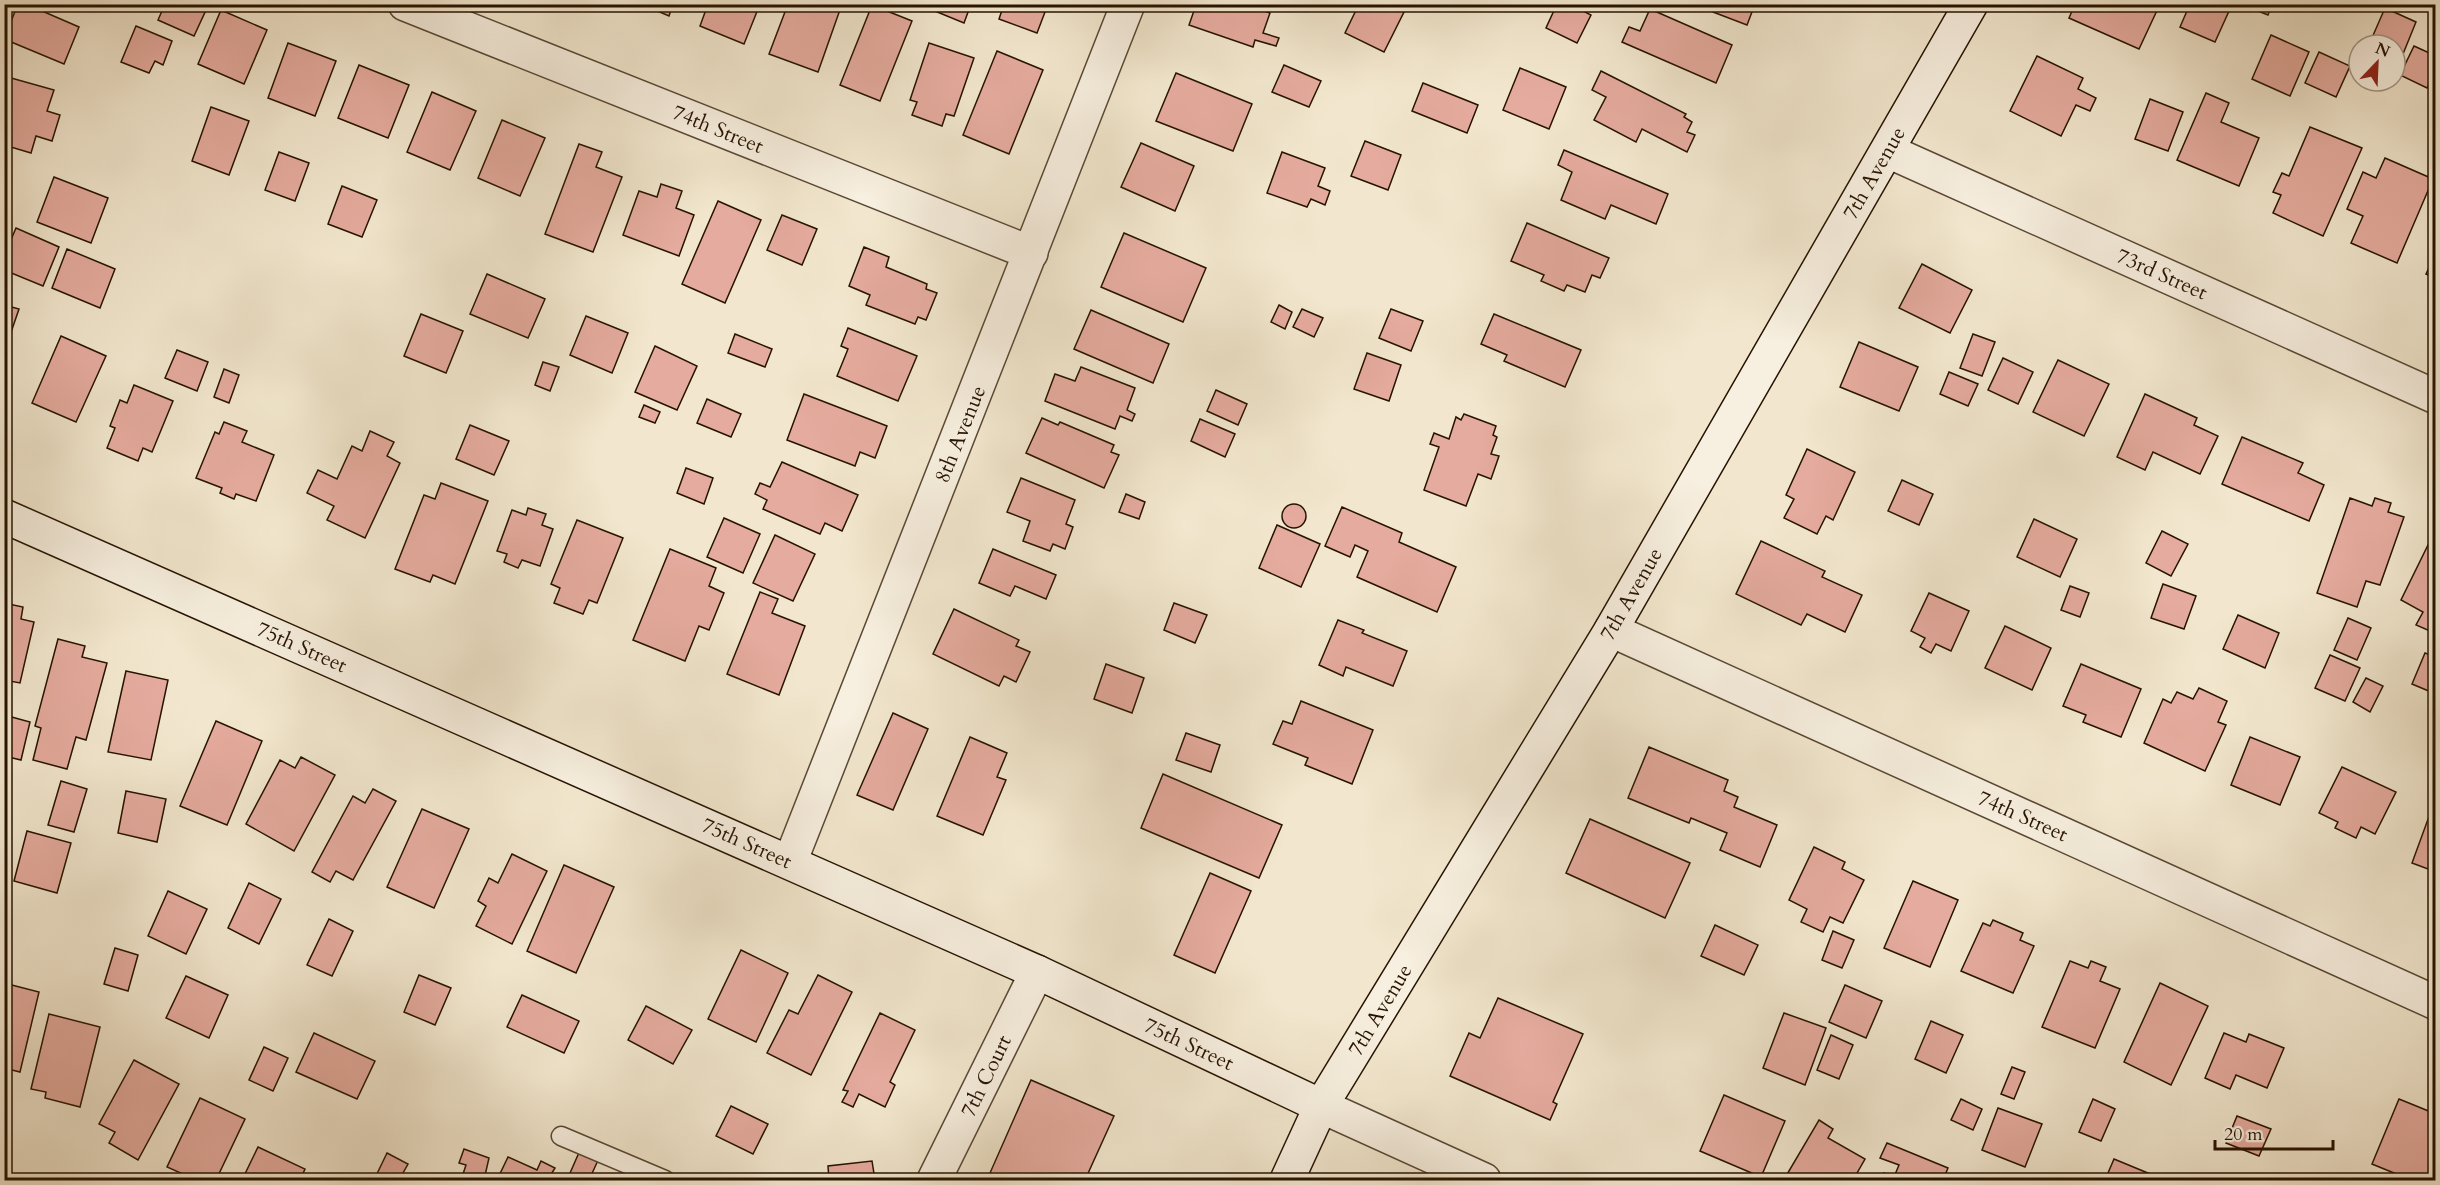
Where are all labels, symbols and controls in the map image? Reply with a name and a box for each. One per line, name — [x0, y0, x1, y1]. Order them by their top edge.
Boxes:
north arrow — [2347, 33, 2407, 93]
text: N — [2372, 37, 2393, 63]
street label: 74th Street — [668, 98, 768, 161]
street label: 7th Avenue — [1836, 122, 1913, 225]
street label: 73rd Street — [2112, 242, 2212, 307]
street label: 8th Avenue — [928, 381, 993, 487]
street label: 7th Avenue — [1593, 543, 1670, 646]
street label: 75th Street — [252, 615, 352, 680]
street label: 74th Street — [1973, 784, 2073, 849]
street label: 75th Street — [697, 811, 797, 876]
street label: 7th Avenue — [1342, 959, 1419, 1062]
street label: 75th Street — [1139, 1011, 1239, 1078]
street label: 7th Court — [954, 1030, 1019, 1122]
scale bar — [2215, 1113, 2334, 1151]
text: 20 m — [2224, 1122, 2263, 1147]

